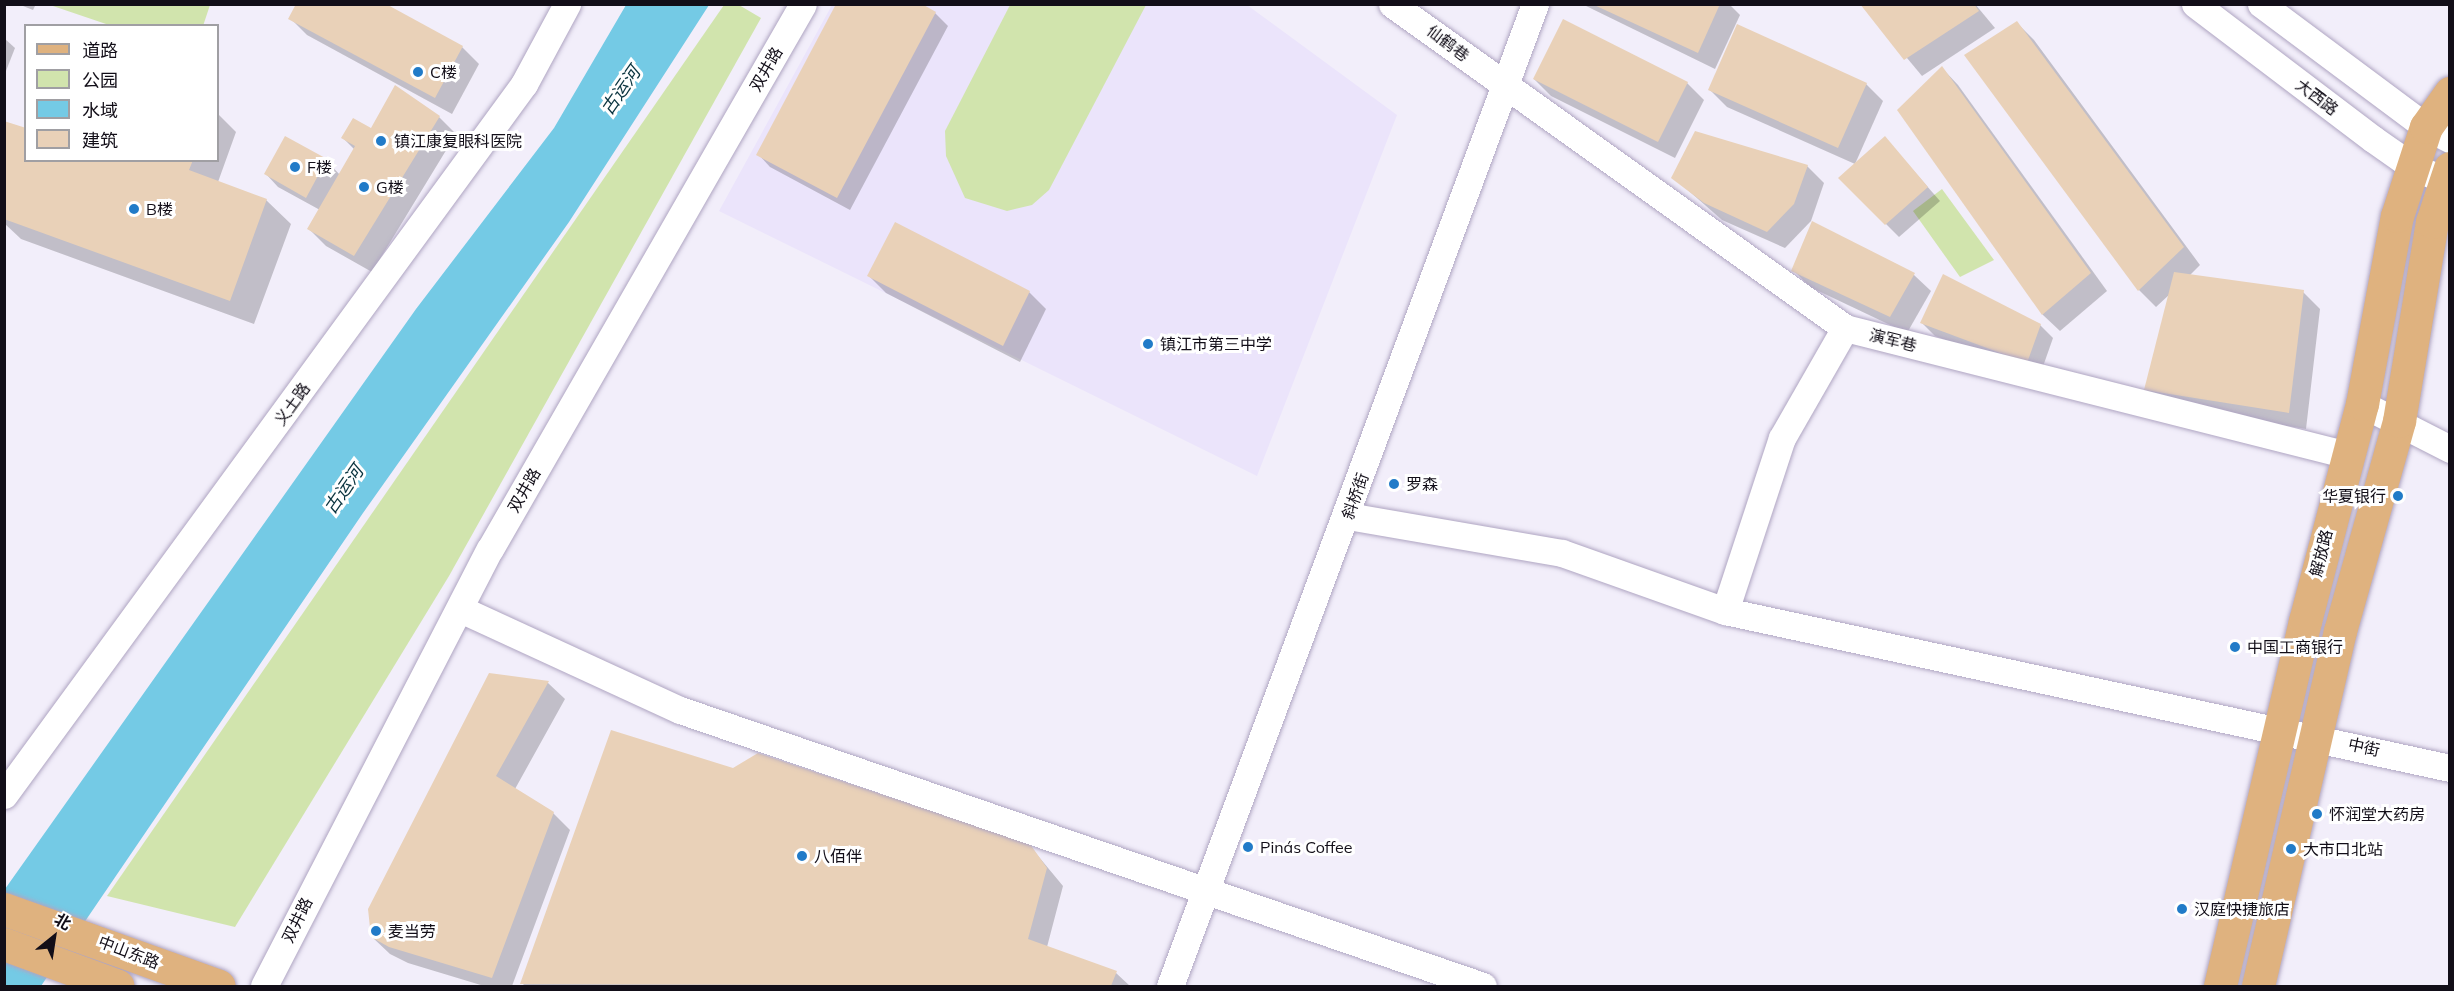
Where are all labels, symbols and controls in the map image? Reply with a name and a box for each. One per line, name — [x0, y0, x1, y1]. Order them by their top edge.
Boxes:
street label: 仙鹤巷 — [1423, 21, 1473, 65]
legend — [24, 24, 219, 162]
text: 道路 — [82, 39, 118, 62]
street label: 双井路 — [746, 43, 786, 95]
place label: C楼 — [430, 62, 457, 82]
water label: 古运河 — [597, 63, 645, 119]
marker: C楼 — [411, 65, 425, 79]
text: 公园 — [82, 69, 118, 92]
street label: 大西路 — [2292, 75, 2342, 119]
text: 水域 — [82, 99, 118, 122]
text: 建筑 — [82, 129, 118, 152]
place label: 镇江康复眼科医院 — [394, 131, 522, 151]
marker: 镇江康复眼科医院 — [372, 132, 390, 150]
place label: F楼 — [307, 157, 332, 177]
marker: F楼 — [288, 160, 302, 174]
place label: G楼 — [376, 177, 404, 197]
marker: G楼 — [357, 180, 371, 194]
place label: B楼 — [146, 199, 173, 219]
marker: B楼 — [127, 202, 141, 216]
street label: 演军巷 — [1867, 325, 1919, 355]
place label: 镇江市第三中学 — [1160, 334, 1272, 354]
marker: 镇江市第三中学 — [1141, 337, 1155, 351]
street label: 义土路 — [270, 379, 314, 429]
water label: 古运河 — [320, 462, 368, 518]
street label: 双井路 — [504, 464, 544, 516]
street label: 斜桥街 — [1338, 470, 1372, 522]
place label: 罗森 — [1406, 474, 1438, 494]
marker: 罗森 — [1387, 477, 1401, 491]
place label: 华夏银行 — [2322, 486, 2386, 506]
marker: 华夏银行 — [2391, 489, 2405, 503]
street label: 解放路 — [2306, 527, 2336, 579]
place label: 中国工商银行 — [2247, 637, 2343, 657]
marker: 中国工商银行 — [2228, 640, 2242, 654]
street label: 中街 — [2346, 734, 2382, 760]
place label: 怀润堂大药房 — [2329, 804, 2425, 824]
marker: 怀润堂大药房 — [2310, 807, 2324, 821]
place label: Pinás Coffee — [1260, 837, 1352, 857]
place label: 大市口北站 — [2303, 839, 2383, 859]
marker: Pinás Coffee — [1241, 840, 1255, 854]
marker: 大市口北站 — [2284, 842, 2298, 856]
place label: 八佰伴 — [814, 846, 862, 866]
marker: 八佰伴 — [795, 849, 809, 863]
street label: 双井路 — [278, 894, 316, 946]
place label: 汉庭快捷旅店 — [2194, 899, 2290, 919]
marker: 汉庭快捷旅店 — [2175, 902, 2189, 916]
north arrow — [24, 907, 84, 967]
text: 北 — [51, 909, 75, 934]
place label: 麦当劳 — [388, 921, 436, 941]
marker: 麦当劳 — [369, 924, 383, 938]
street label: 中山东路 — [96, 932, 162, 972]

